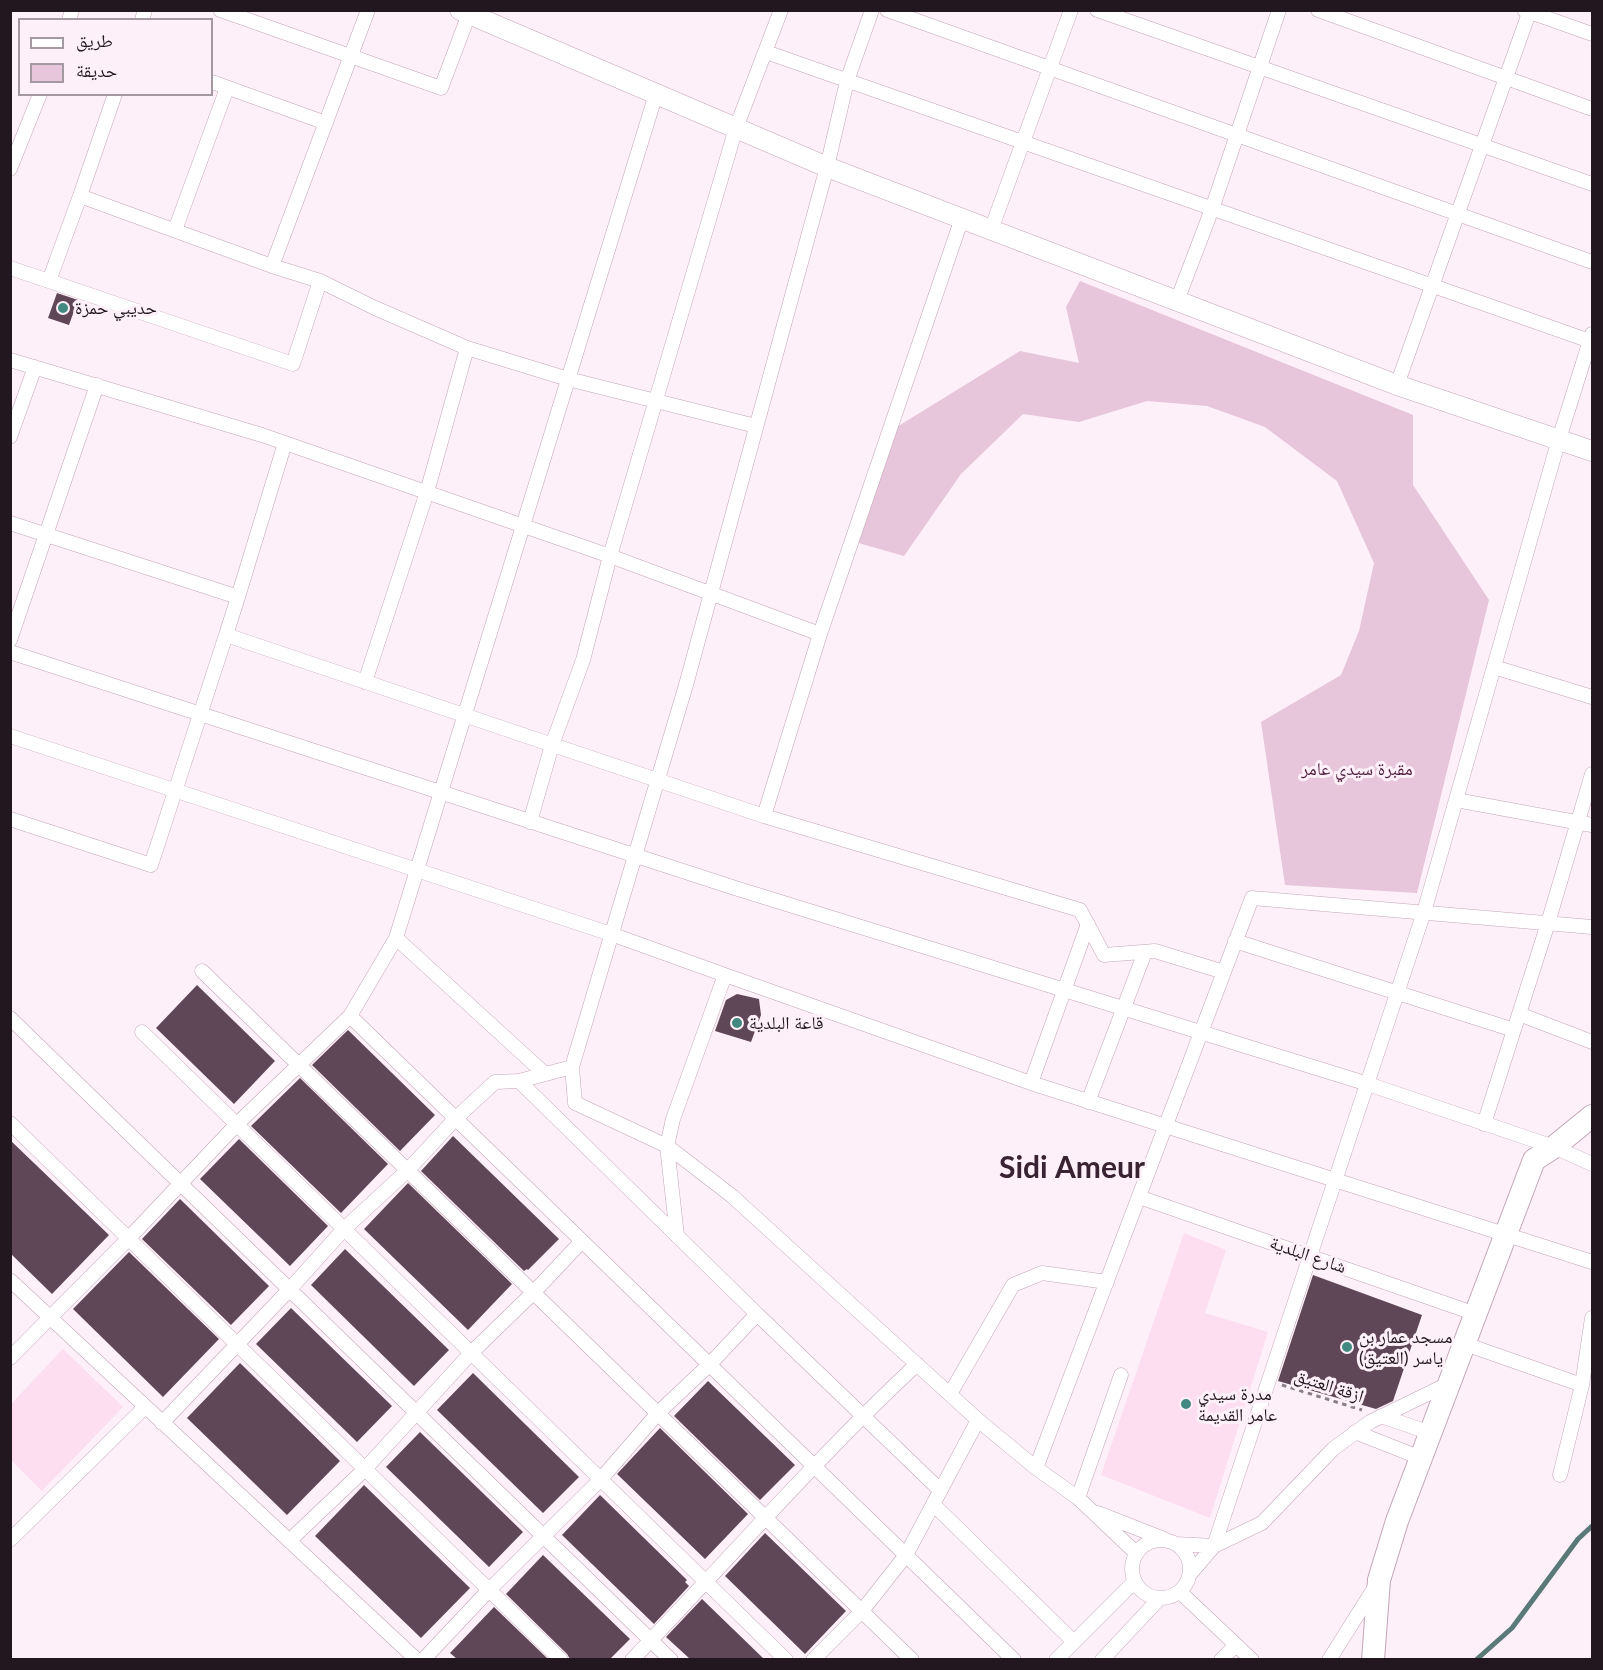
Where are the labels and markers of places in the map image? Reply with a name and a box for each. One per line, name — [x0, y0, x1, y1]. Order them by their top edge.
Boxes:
place label: حديبي حمزة — [75, 297, 157, 319]
marker: حديبي حمزة — [56, 301, 70, 315]
place label: قاعة البلدية — [749, 1012, 824, 1034]
marker: قاعة البلدية — [730, 1016, 744, 1030]
place label: مسجد عمار بن ياسر (العتيق) — [1359, 1326, 1452, 1368]
marker: مسجد عمار بن ياسر (العتيق) — [1340, 1340, 1354, 1354]
place label: مدرة سيدي عامر القديمة — [1198, 1383, 1277, 1426]
marker: مدرة سيدي عامر القديمة — [1179, 1397, 1193, 1411]

